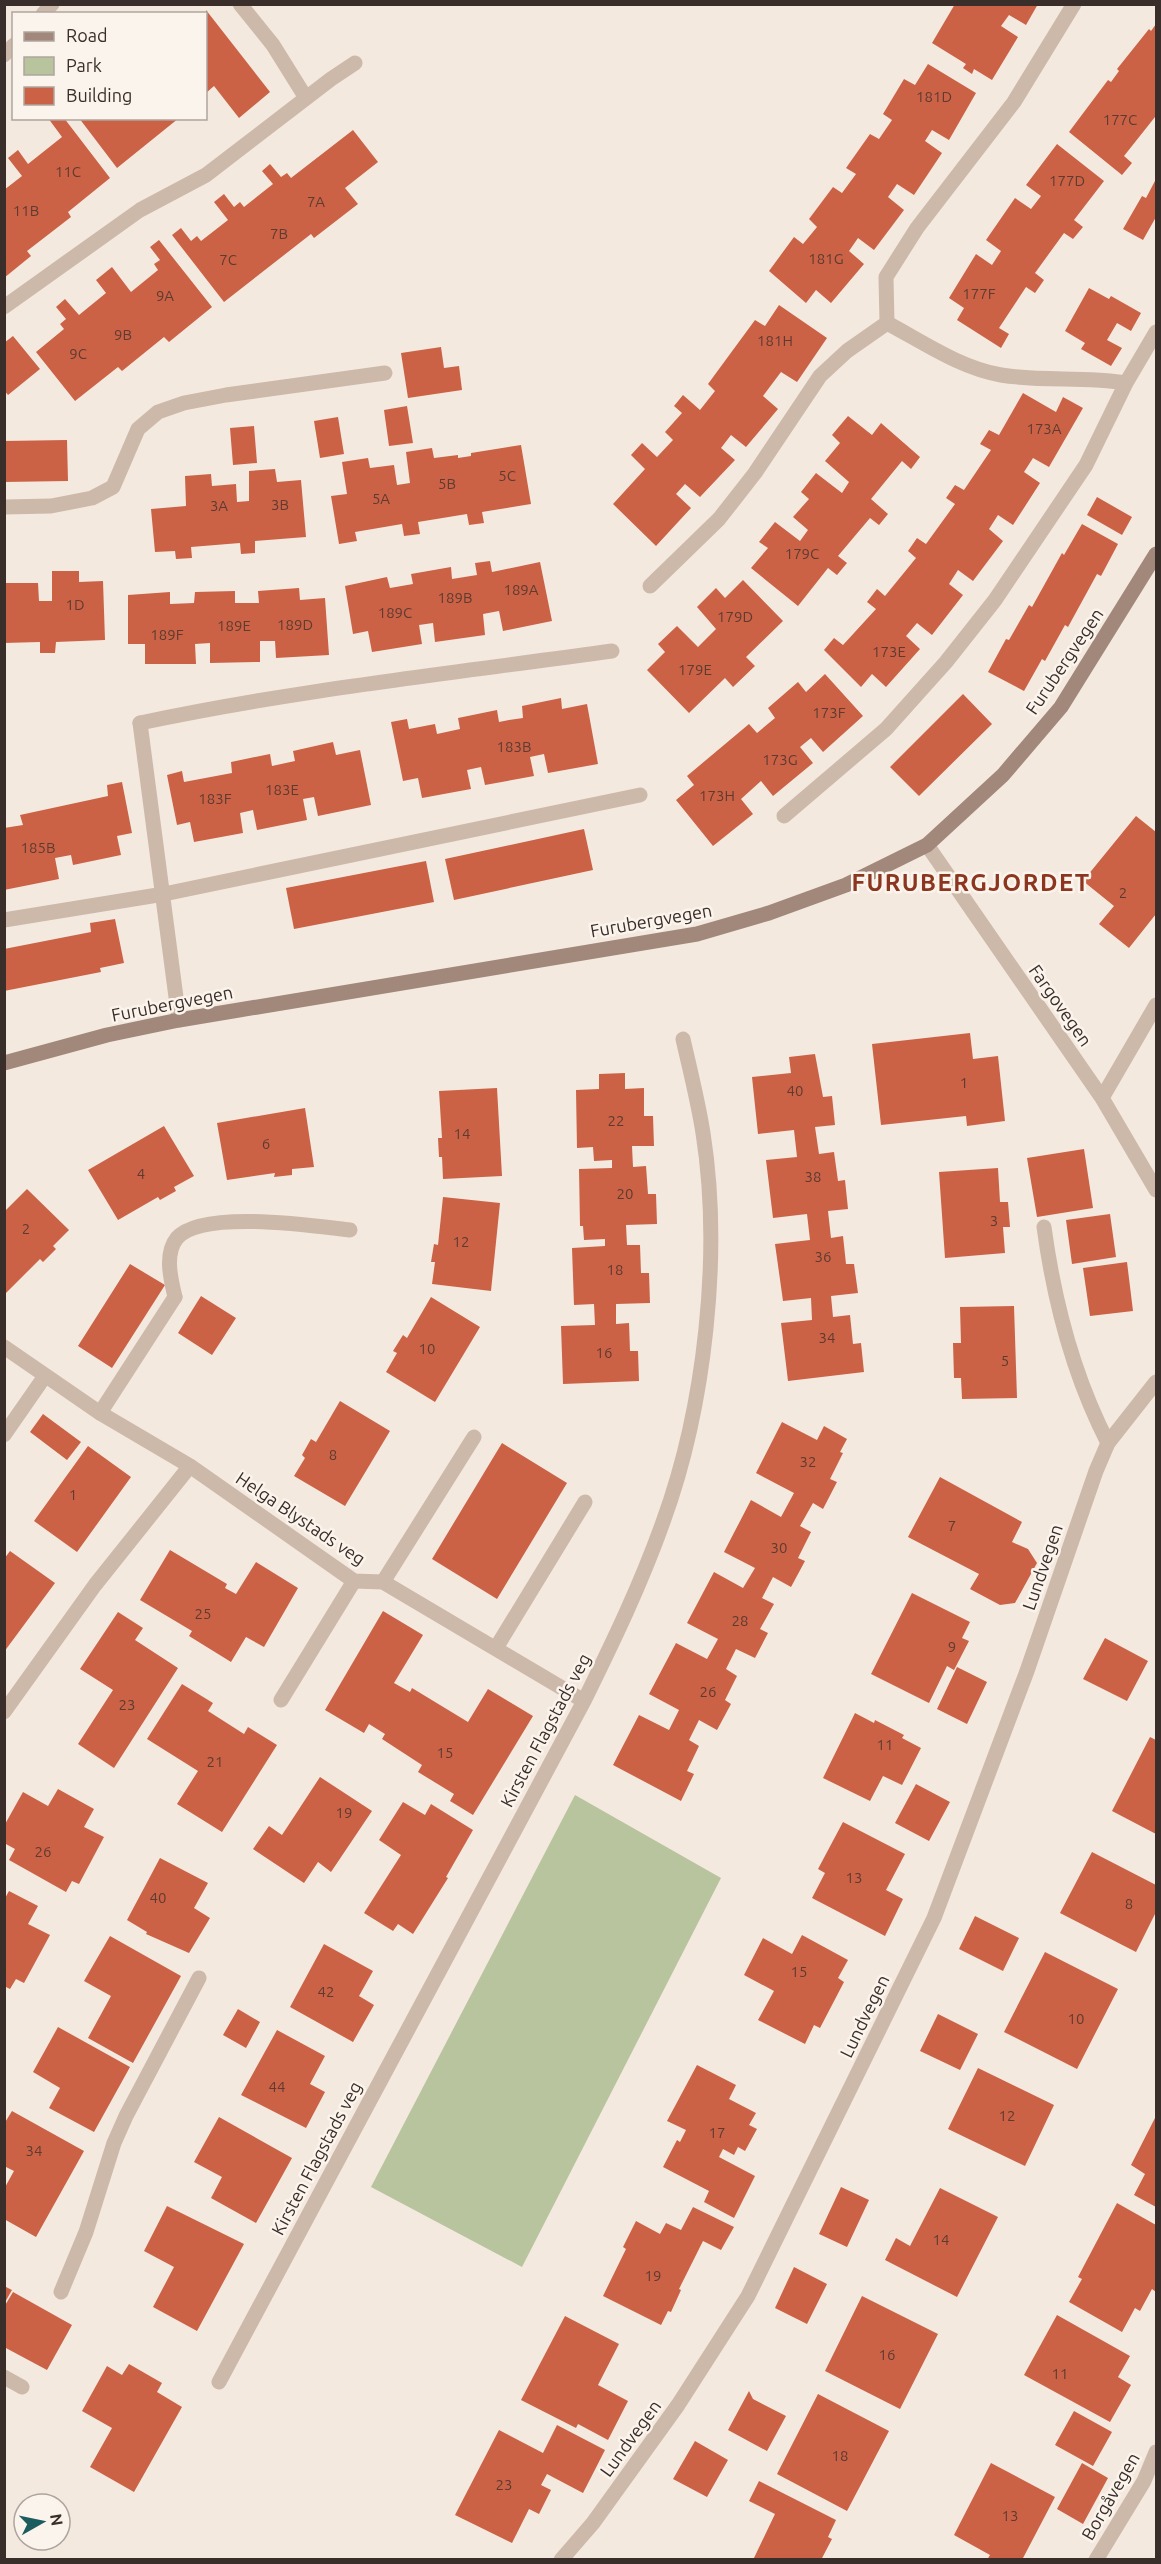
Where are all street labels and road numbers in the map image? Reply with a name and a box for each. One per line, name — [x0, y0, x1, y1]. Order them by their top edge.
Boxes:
street label: Furubergvegen — [1021, 604, 1107, 718]
street label: Furubergvegen — [588, 899, 714, 941]
street label: Fargovegen — [1026, 960, 1096, 1050]
street label: Furubergvegen — [110, 981, 234, 1025]
street label: Helga Blystads veg — [233, 1467, 369, 1569]
street label: Lundvegen — [1018, 1521, 1066, 1613]
street label: Kirsten Flagstads veg — [496, 1650, 594, 1810]
street label: Lundvegen — [835, 1971, 893, 2061]
street label: Kirsten Flagstads veg — [267, 2078, 365, 2238]
street label: Lundvegen — [596, 2396, 664, 2480]
street label: Borgåvegen — [1077, 2449, 1143, 2543]

